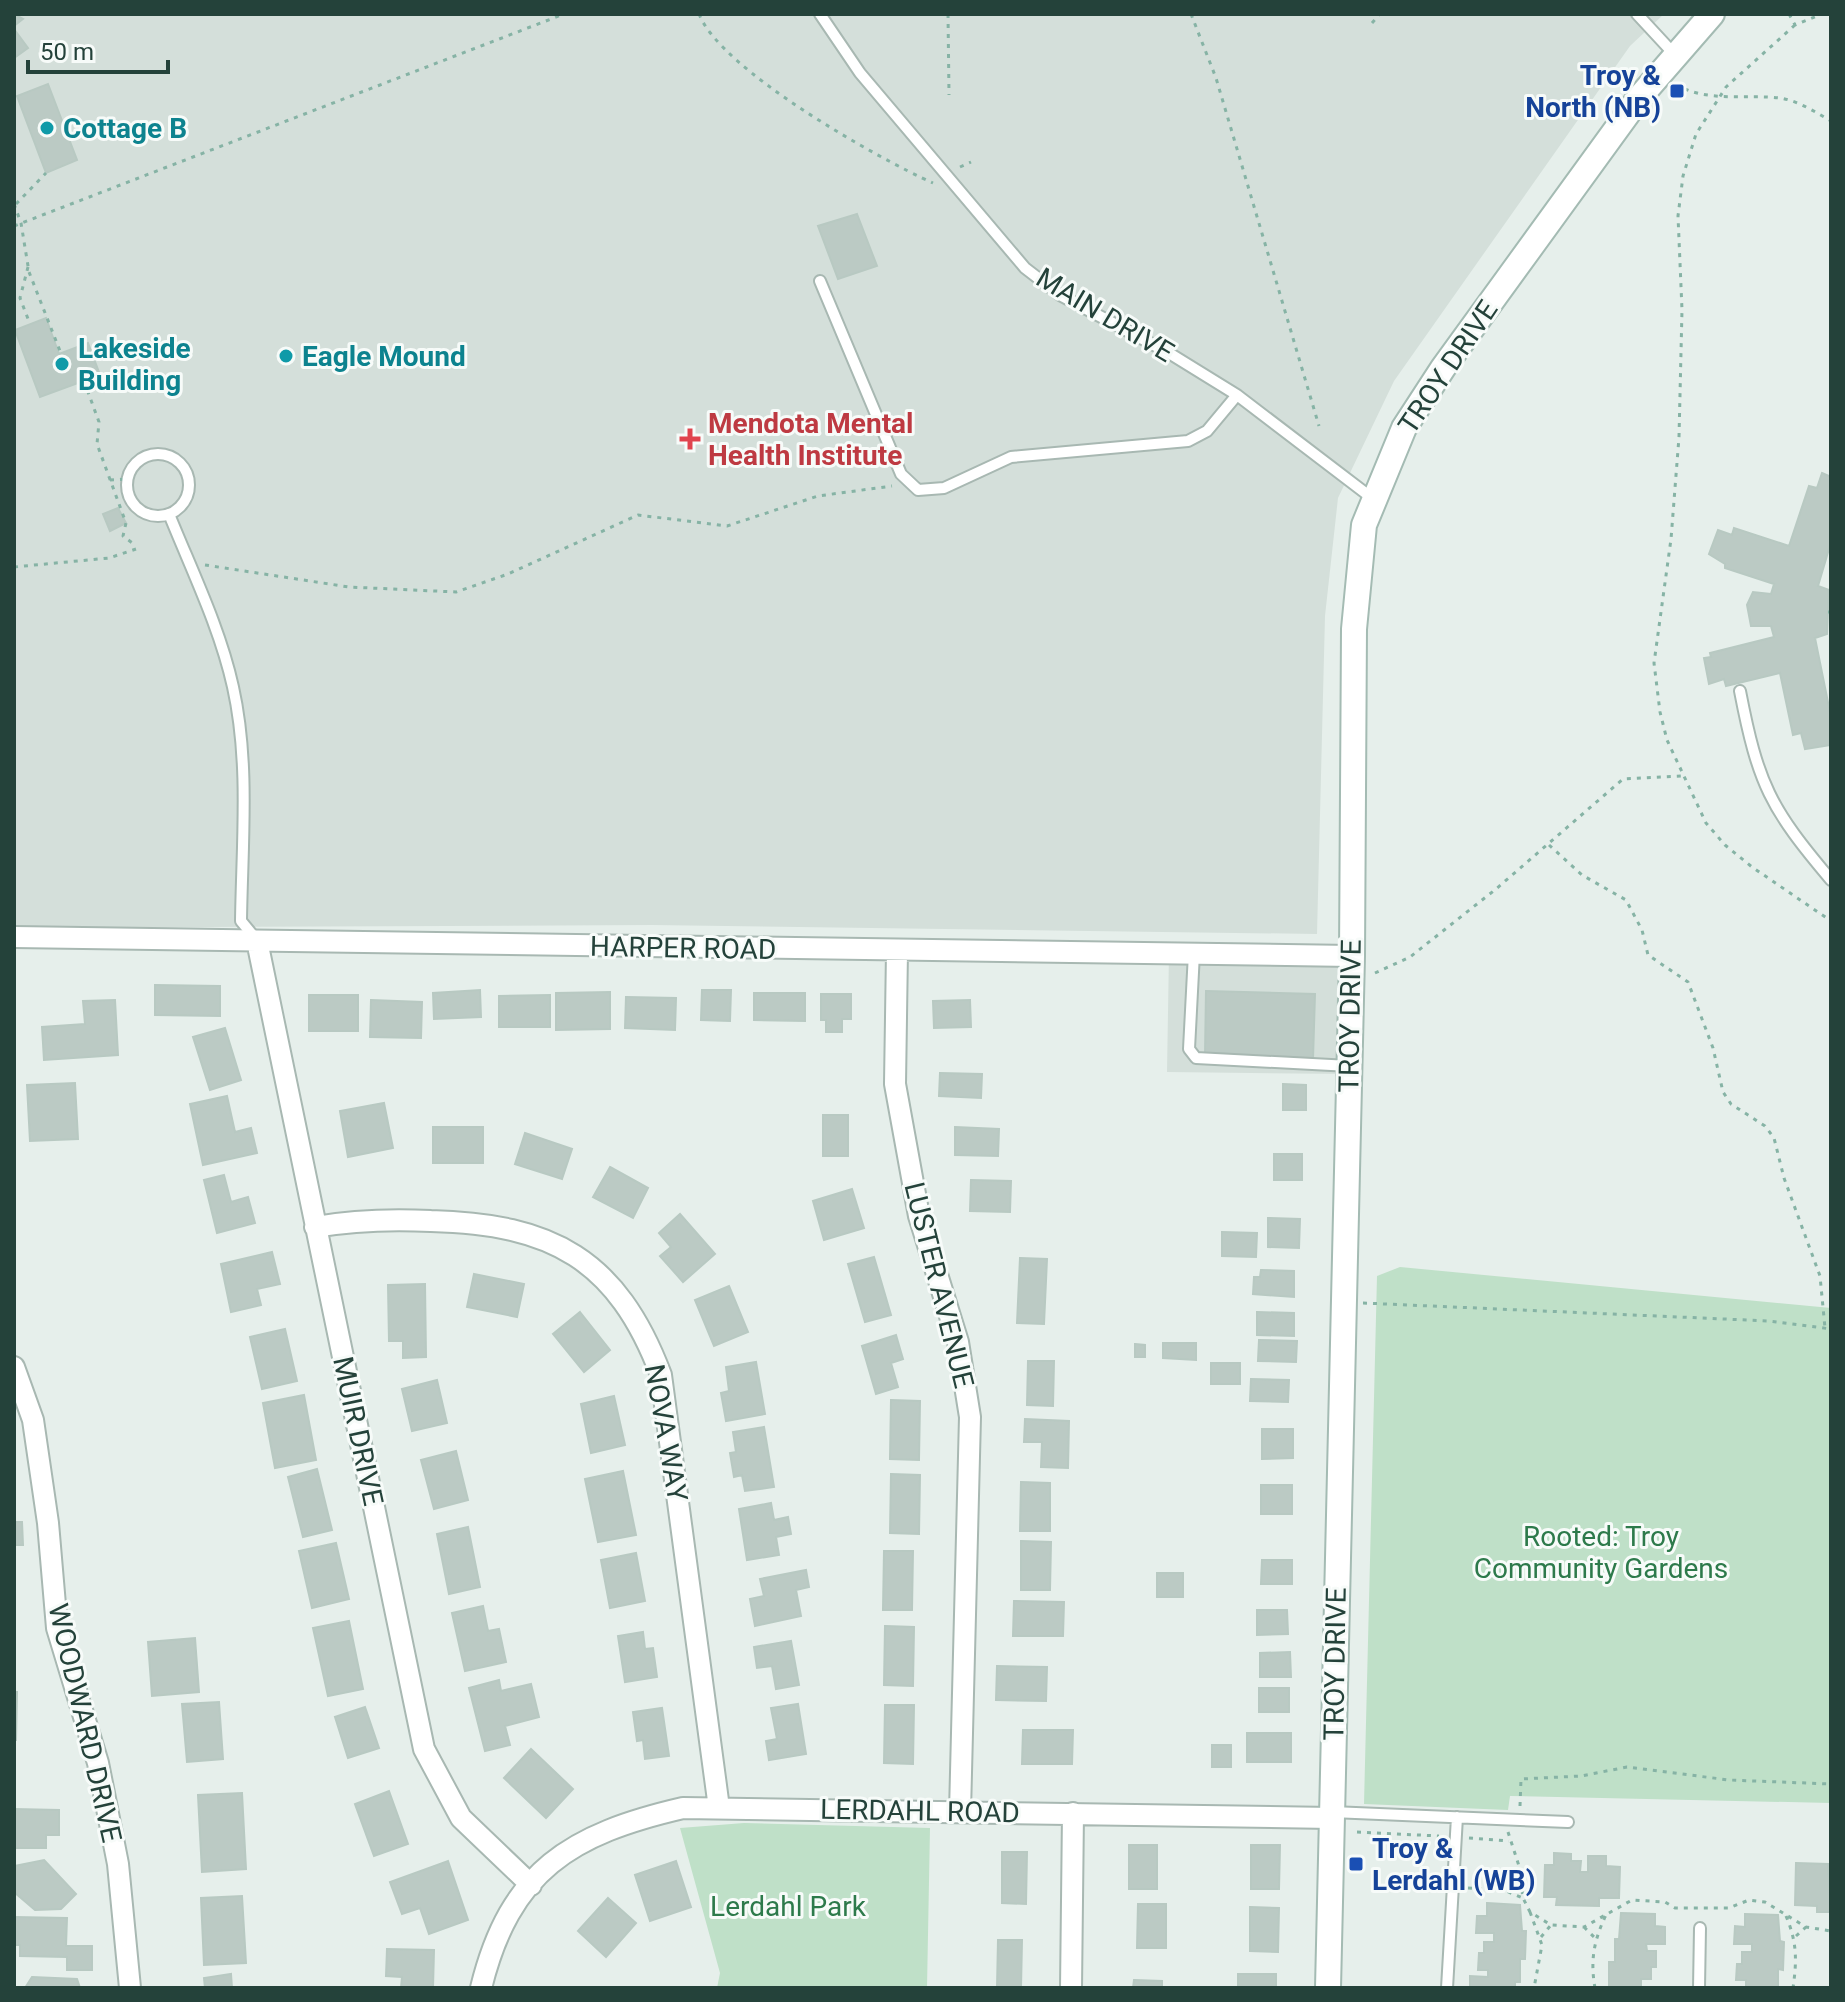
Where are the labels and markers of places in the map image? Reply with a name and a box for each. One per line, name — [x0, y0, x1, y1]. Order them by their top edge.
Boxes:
place label: Troy & North (NB) — [1525, 59, 1662, 124]
marker: Troy & North (NB) — [1668, 82, 1686, 100]
place label: Cottage B — [63, 112, 187, 145]
marker: Cottage B — [38, 119, 56, 137]
place label: Lakeside Building — [78, 332, 191, 397]
place label: Eagle Mound — [302, 340, 466, 373]
marker: Eagle Mound — [277, 347, 295, 365]
marker: Lakeside Building — [53, 355, 71, 373]
place label: Mendota Mental Health Institute — [708, 407, 914, 472]
marker: Mendota Mental Health Institute — [679, 428, 701, 450]
place label: Troy & Lerdahl (WB) — [1372, 1832, 1535, 1897]
marker: Troy & Lerdahl (WB) — [1347, 1855, 1365, 1873]

